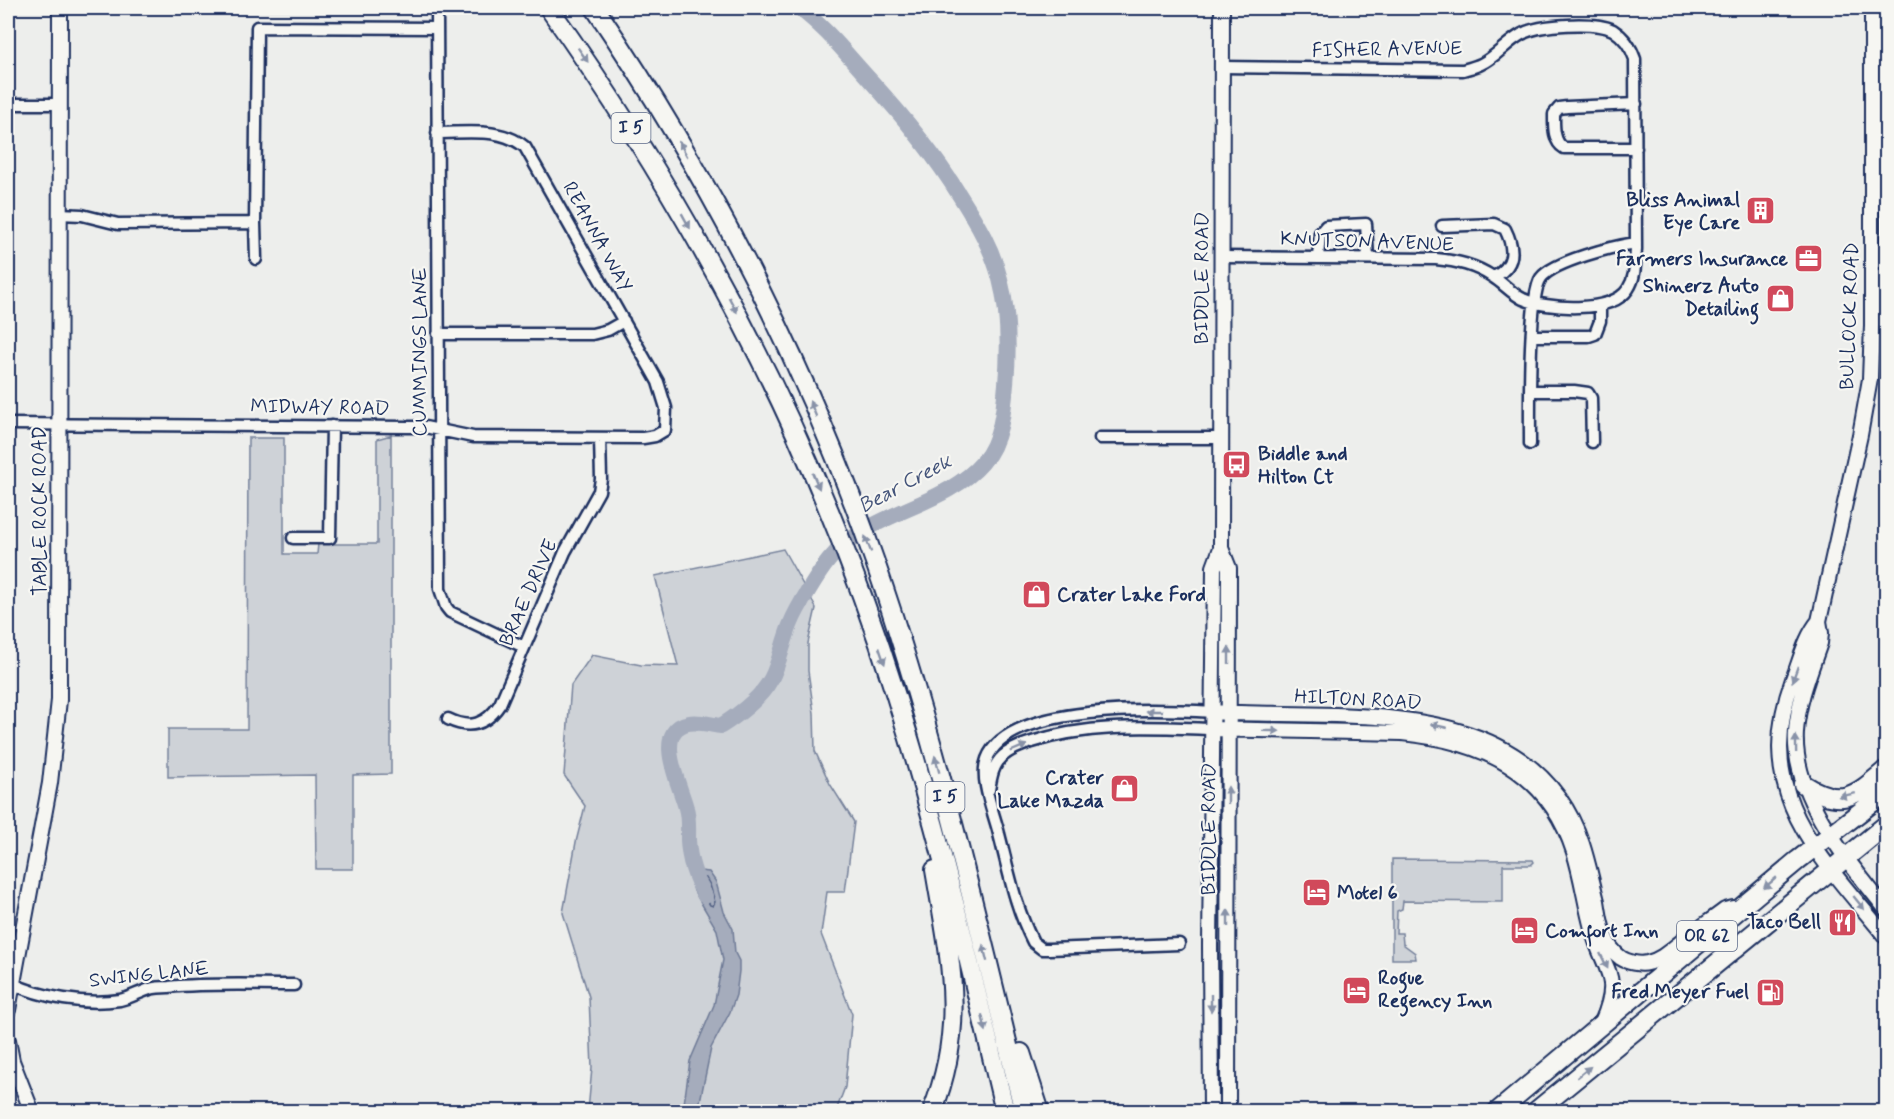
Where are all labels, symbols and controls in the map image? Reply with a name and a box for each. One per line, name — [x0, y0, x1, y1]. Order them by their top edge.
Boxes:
street label: FISHER AVENUE — [1312, 35, 1462, 65]
one-way arrow — [577, 47, 589, 63]
road number: I 5 — [612, 113, 650, 143]
one-way arrow — [679, 141, 689, 158]
street label: REANNA WAY — [556, 177, 638, 297]
place label: Bliss Animal Eye Care — [1626, 187, 1740, 237]
building icon: Bliss Animal Eye Care — [1745, 195, 1777, 227]
street label: BIDDLE ROAD — [1189, 212, 1216, 344]
one-way arrow — [680, 213, 691, 229]
street label: KNUTSON AVENUE — [1280, 225, 1454, 259]
street label: BULLOCK ROAD — [1834, 242, 1866, 390]
office icon: Farmers Insurance — [1793, 243, 1825, 275]
place label: Farmers Insurance — [1616, 246, 1789, 273]
street label: CUMMINGS LANE — [407, 267, 434, 437]
place label: Shinerz Auto Detailing — [1643, 273, 1759, 325]
shop icon: Shinerz Auto Detailing — [1764, 282, 1796, 314]
one-way arrow — [728, 297, 738, 314]
street label: MIDWAY ROAD — [250, 393, 390, 423]
one-way arrow — [809, 400, 818, 417]
street label: TABLE ROCK ROAD — [27, 426, 54, 596]
place label: Biddle and Hilton Ct — [1258, 441, 1348, 491]
water label: Bear Creek — [854, 447, 957, 520]
bus stop icon: Biddle and Hilton Ct — [1221, 449, 1253, 481]
one-way arrow — [812, 472, 821, 490]
street label: BRAE DRIVE — [493, 535, 565, 651]
one-way arrow — [863, 535, 873, 553]
shop icon: Crater Lake Ford — [1020, 579, 1052, 611]
place label: Crater Lake Ford — [1057, 582, 1206, 609]
one-way arrow — [1224, 645, 1234, 664]
one-way arrow — [877, 647, 887, 665]
one-way arrow — [1790, 665, 1800, 683]
street label: HILTON ROAD — [1293, 683, 1423, 717]
one-way arrow — [1145, 706, 1164, 716]
one-way arrow — [1430, 720, 1449, 730]
one-way arrow — [1261, 727, 1280, 736]
one-way arrow — [1791, 734, 1801, 753]
one-way arrow — [1010, 743, 1027, 752]
one-way arrow — [931, 755, 941, 773]
street label: BIDDLE ROAD — [1196, 763, 1223, 895]
place label: Crater Lake Mazda — [997, 765, 1105, 815]
shop icon: Crater Lake Mazda — [1109, 773, 1141, 805]
road number: I 5 — [926, 782, 964, 812]
one-way arrow — [1223, 786, 1233, 805]
one-way arrow — [1837, 791, 1856, 800]
hotel icon: Motel 6 — [1300, 877, 1332, 909]
one-way arrow — [1762, 877, 1778, 890]
place label: Motel 6 — [1337, 880, 1398, 907]
one-way arrow — [1852, 895, 1865, 910]
restaurant icon: Taco Bell — [1826, 906, 1858, 938]
one-way arrow — [1223, 909, 1233, 928]
place label: Taco Bell — [1747, 909, 1821, 936]
hotel icon: Comfort Inn — [1508, 915, 1540, 947]
place label: Comfort Inn — [1545, 918, 1659, 947]
road number: OR 62 — [1677, 921, 1737, 951]
one-way arrow — [979, 943, 989, 962]
one-way arrow — [1599, 952, 1608, 969]
street label: SWING LANE — [88, 955, 210, 995]
place label: Rogue Regency Inn — [1378, 965, 1492, 1017]
hotel icon: Rogue Regency Inn — [1341, 974, 1373, 1006]
fuel station icon: Fred Meyer Fuel — [1754, 976, 1786, 1008]
place label: Fred Meyer Fuel — [1611, 979, 1749, 1006]
one-way arrow — [1206, 994, 1216, 1013]
one-way arrow — [980, 1014, 989, 1033]
one-way arrow — [1576, 1065, 1592, 1078]

